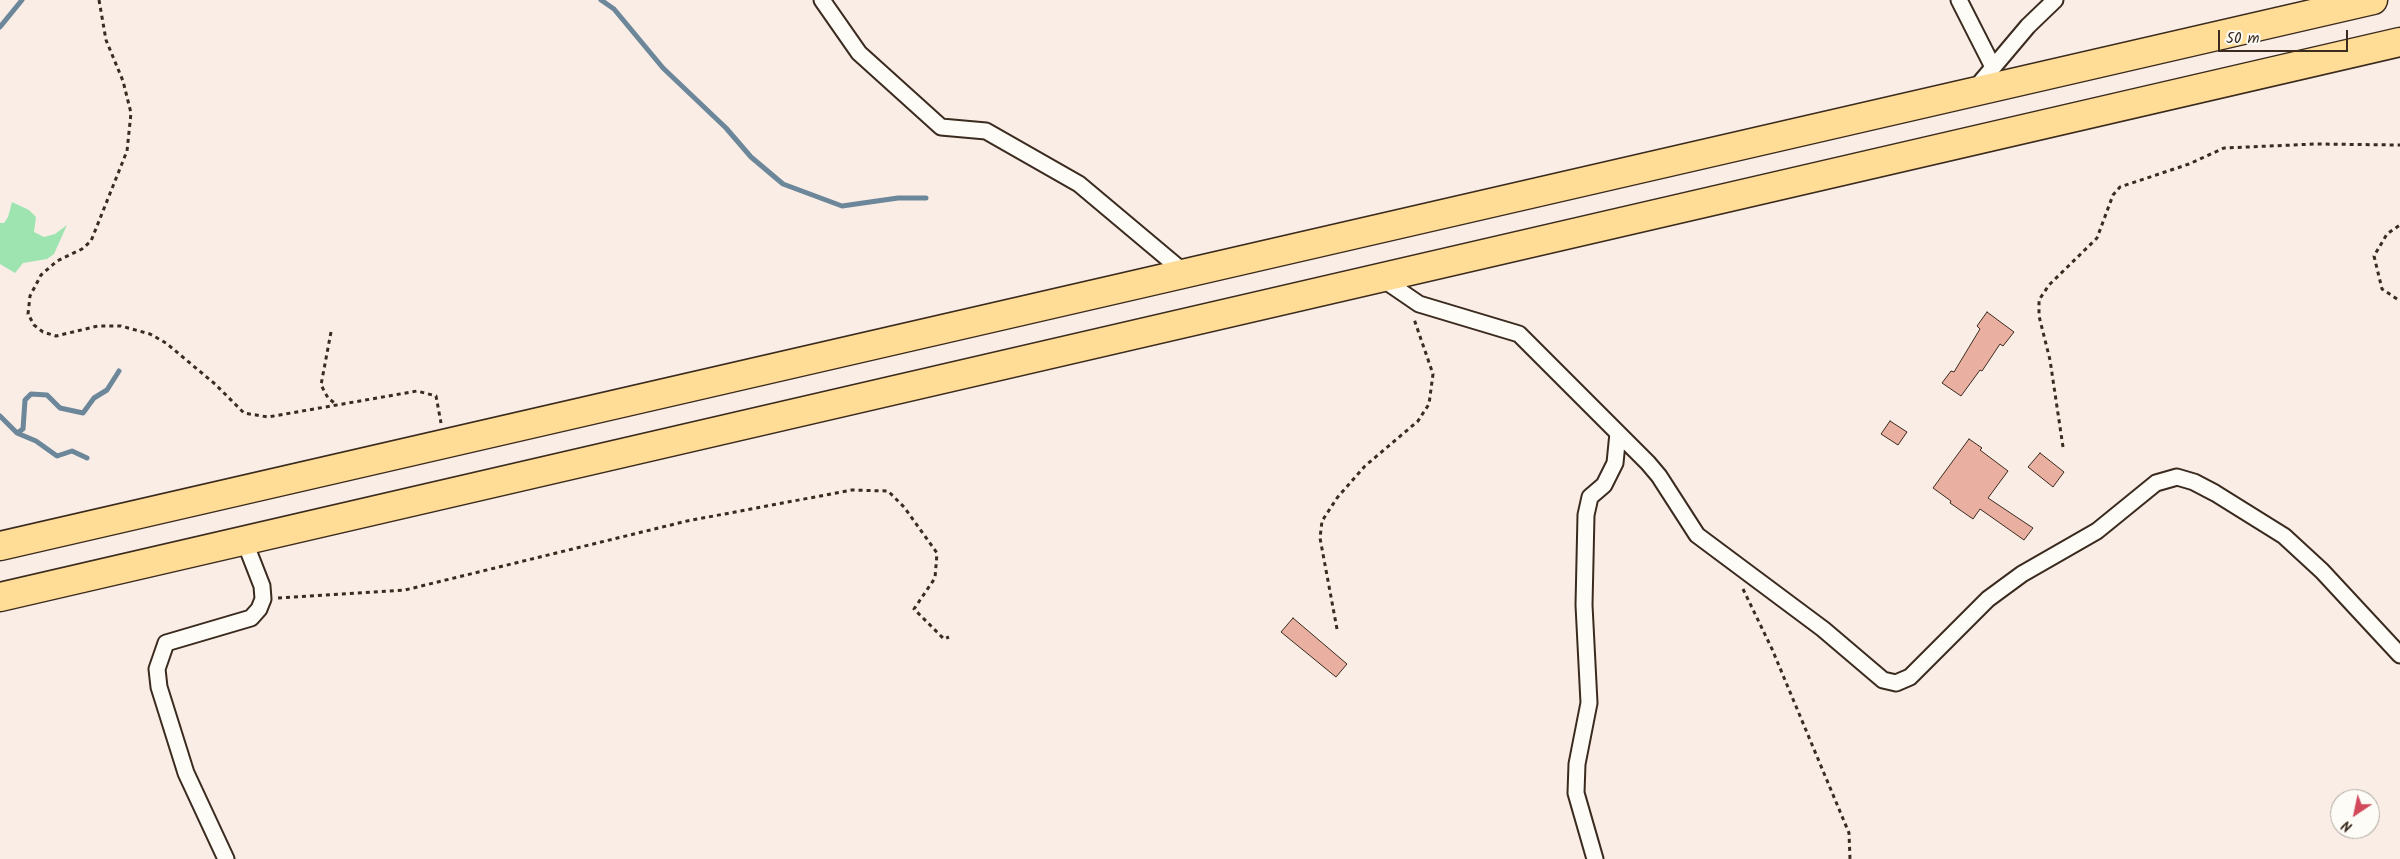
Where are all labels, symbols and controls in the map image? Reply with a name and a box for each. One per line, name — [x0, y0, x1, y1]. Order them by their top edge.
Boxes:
scale bar — [2220, 20, 2350, 52]
text: 50 m — [2226, 27, 2260, 51]
north arrow — [2330, 789, 2380, 839]
text: N — [2337, 814, 2357, 837]

